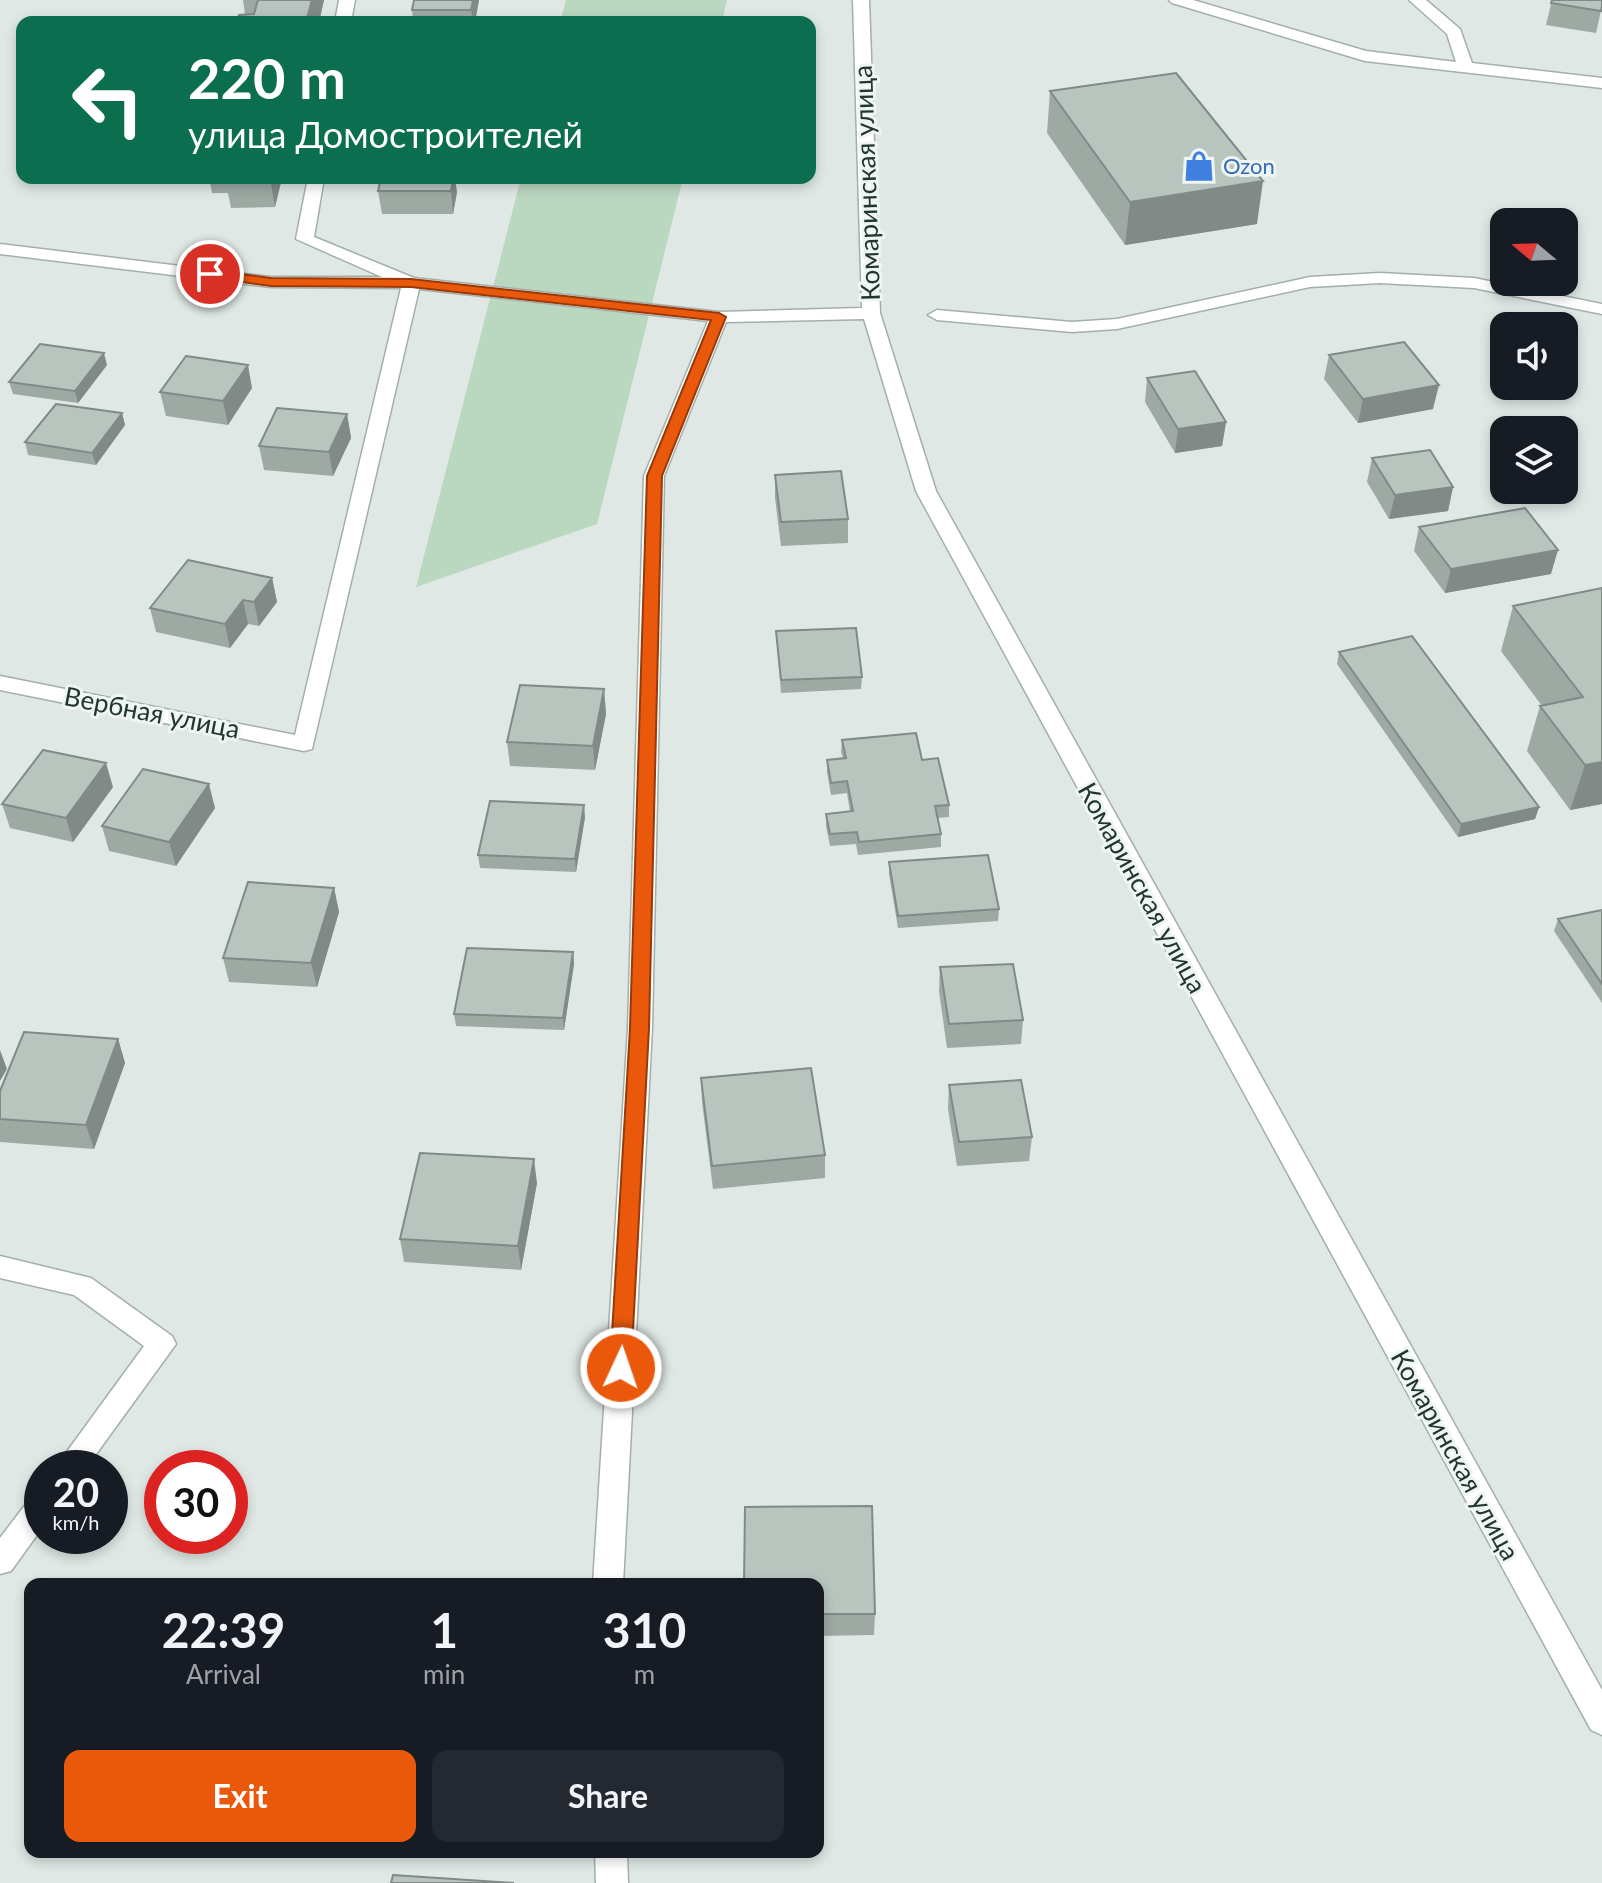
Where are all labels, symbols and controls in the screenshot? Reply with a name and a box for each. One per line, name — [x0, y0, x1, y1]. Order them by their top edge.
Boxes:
text: 220 m — [188, 44, 346, 111]
icon: left — [56, 48, 160, 152]
street label: Комаринская улица — [846, 65, 886, 301]
text: улица Домостроителей — [188, 112, 583, 156]
shop icon: Ozon — [1182, 149, 1216, 183]
place label: Ozon — [1223, 152, 1275, 179]
north arrow — [1490, 208, 1578, 296]
map controls — [1490, 208, 1578, 504]
pin — [176, 240, 244, 308]
icon: arrive — [188, 252, 232, 296]
button: sound — [1490, 312, 1578, 400]
button: layers — [1490, 416, 1578, 504]
street label: Вербная улица — [62, 679, 243, 745]
street label: Комаринская улица — [1072, 777, 1214, 998]
position arrow — [579, 1326, 663, 1410]
street label: Комаринская улица — [1385, 1344, 1527, 1565]
speed limit sign: 30 — [144, 1450, 248, 1554]
text: 20 — [53, 1468, 99, 1516]
text: km/h — [53, 1510, 99, 1534]
text: 22:39 — [162, 1601, 285, 1658]
text: 1 — [430, 1601, 458, 1658]
text: 310 — [603, 1601, 686, 1658]
text: Arrival — [186, 1658, 261, 1690]
text: min — [423, 1658, 465, 1690]
text: m — [634, 1658, 655, 1690]
button: Exit — [64, 1750, 416, 1842]
button: Share — [432, 1750, 784, 1842]

